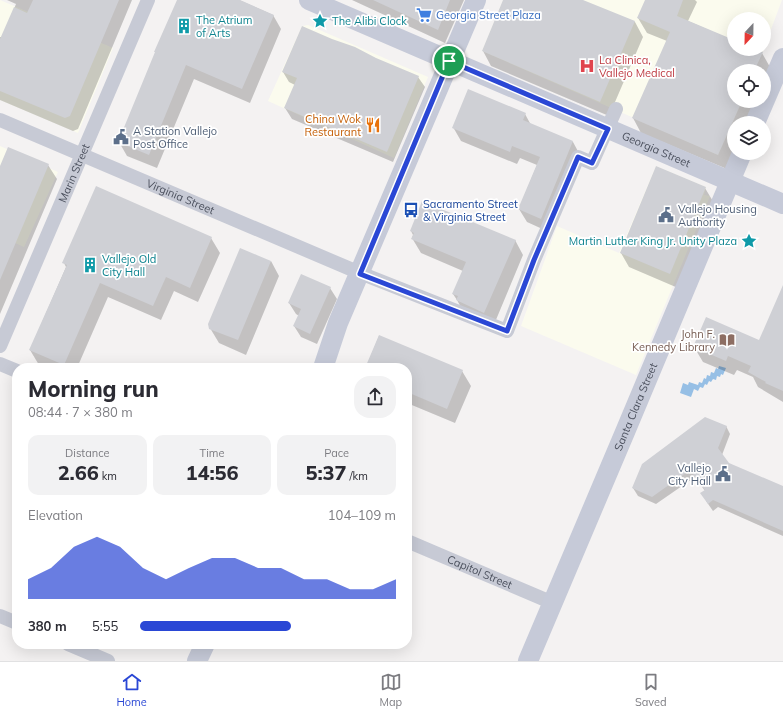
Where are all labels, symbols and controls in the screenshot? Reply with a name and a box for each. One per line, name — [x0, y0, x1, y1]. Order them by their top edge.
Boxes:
supermarket icon: Georgia Street Plaza — [415, 6, 433, 24]
place label: Georgia Street Plaza — [436, 8, 541, 22]
place icon: The Alibi Clock — [311, 12, 329, 30]
north arrow — [727, 12, 771, 56]
map controls — [727, 12, 771, 160]
place label: The Atrium of Arts — [196, 13, 252, 40]
place label: The Alibi Clock — [332, 14, 407, 28]
building icon: The Atrium of Arts — [175, 17, 193, 35]
pin — [432, 44, 466, 78]
icon: arrive — [438, 50, 460, 72]
place label: La Clinica, Vallejo Medical — [599, 53, 675, 80]
hospital icon: La Clinica, Vallejo Medical — [578, 57, 596, 75]
button: locate — [727, 64, 771, 108]
place label: China Wok Restaurant — [304, 112, 361, 139]
restaurant icon: China Wok Restaurant — [364, 116, 382, 134]
button: layers — [727, 116, 771, 160]
place label: A Station Vallejo Post Office — [133, 124, 217, 151]
public building icon: A Station Vallejo Post Office — [112, 128, 130, 146]
street label: Georgia Street — [620, 128, 693, 170]
street label: Marin Street — [55, 142, 93, 205]
street label: Virginia Street — [144, 176, 217, 217]
place label: Sacramento Street & Virginia Street — [423, 197, 518, 224]
bus stop icon: Sacramento Street & Virginia Street — [402, 201, 420, 219]
place label: Vallejo Housing Authority — [678, 202, 757, 229]
public building icon: Vallejo Housing Authority — [657, 206, 675, 224]
place icon: Martin Luther King Jr. Unity Plaza — [740, 232, 758, 250]
place label: Martin Luther King Jr. Unity Plaza — [569, 234, 737, 248]
place label: Vallejo Old City Hall — [102, 252, 156, 279]
building icon: Vallejo Old City Hall — [81, 256, 99, 274]
place label: John F. Kennedy Library — [632, 327, 715, 354]
library icon: John F. Kennedy Library — [718, 331, 736, 349]
street label: Santa Clara Street — [611, 361, 660, 453]
text: Morning run — [28, 375, 159, 403]
button: share — [354, 376, 396, 418]
text: 08:44 · 7 × 380 m — [28, 404, 133, 420]
text: Distance — [65, 446, 110, 460]
text: Time — [200, 446, 224, 460]
text: Pace — [324, 446, 349, 460]
text: 2.66 — [58, 460, 99, 485]
text: 14:56 — [185, 460, 239, 485]
text: 5:37 — [305, 460, 347, 485]
place label: Vallejo City Hall — [668, 461, 711, 488]
public building icon: Vallejo City Hall — [714, 465, 732, 483]
text: km — [99, 469, 117, 483]
text: /km — [347, 469, 368, 483]
text: Elevation — [28, 507, 83, 523]
text: 104–109 m — [328, 507, 396, 523]
street label: Capitol Street — [445, 552, 514, 592]
text: 380 m — [28, 618, 67, 634]
text: 5:55 — [92, 618, 118, 634]
tab: Home — [116, 671, 147, 709]
tab: Map — [379, 671, 402, 709]
tab: Saved — [635, 671, 667, 709]

